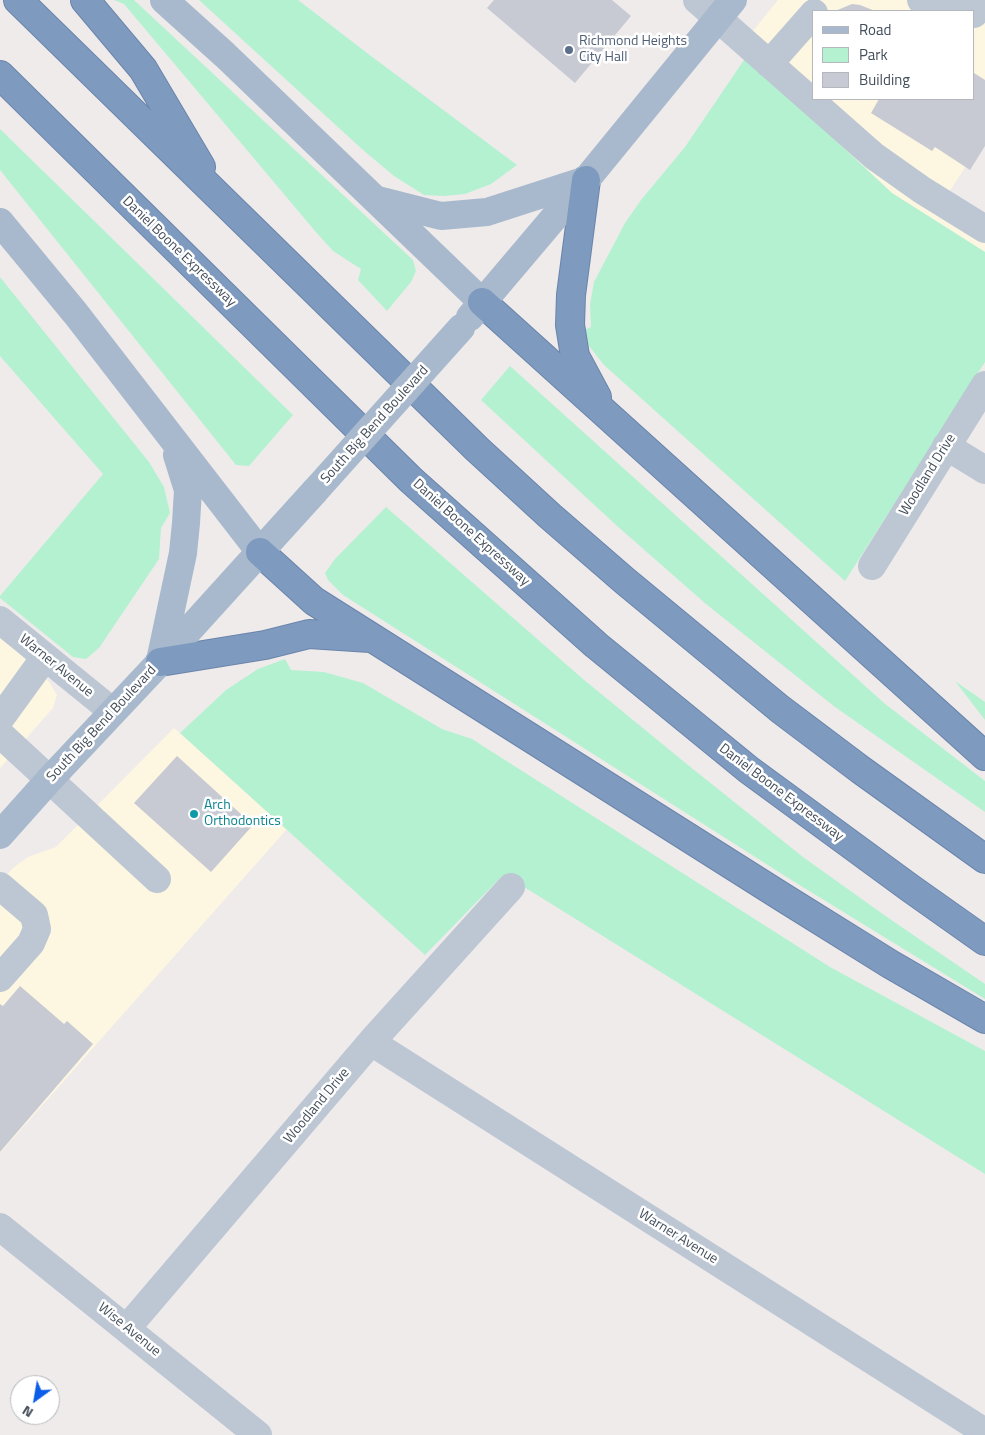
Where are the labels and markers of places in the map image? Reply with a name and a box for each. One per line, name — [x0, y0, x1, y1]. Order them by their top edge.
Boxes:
place label: Richmond Heights City Hall — [579, 34, 687, 66]
marker: Richmond Heights City Hall — [563, 44, 575, 56]
place label: Arch Orthodontics — [204, 798, 281, 830]
marker: Arch Orthodontics — [188, 808, 200, 820]

